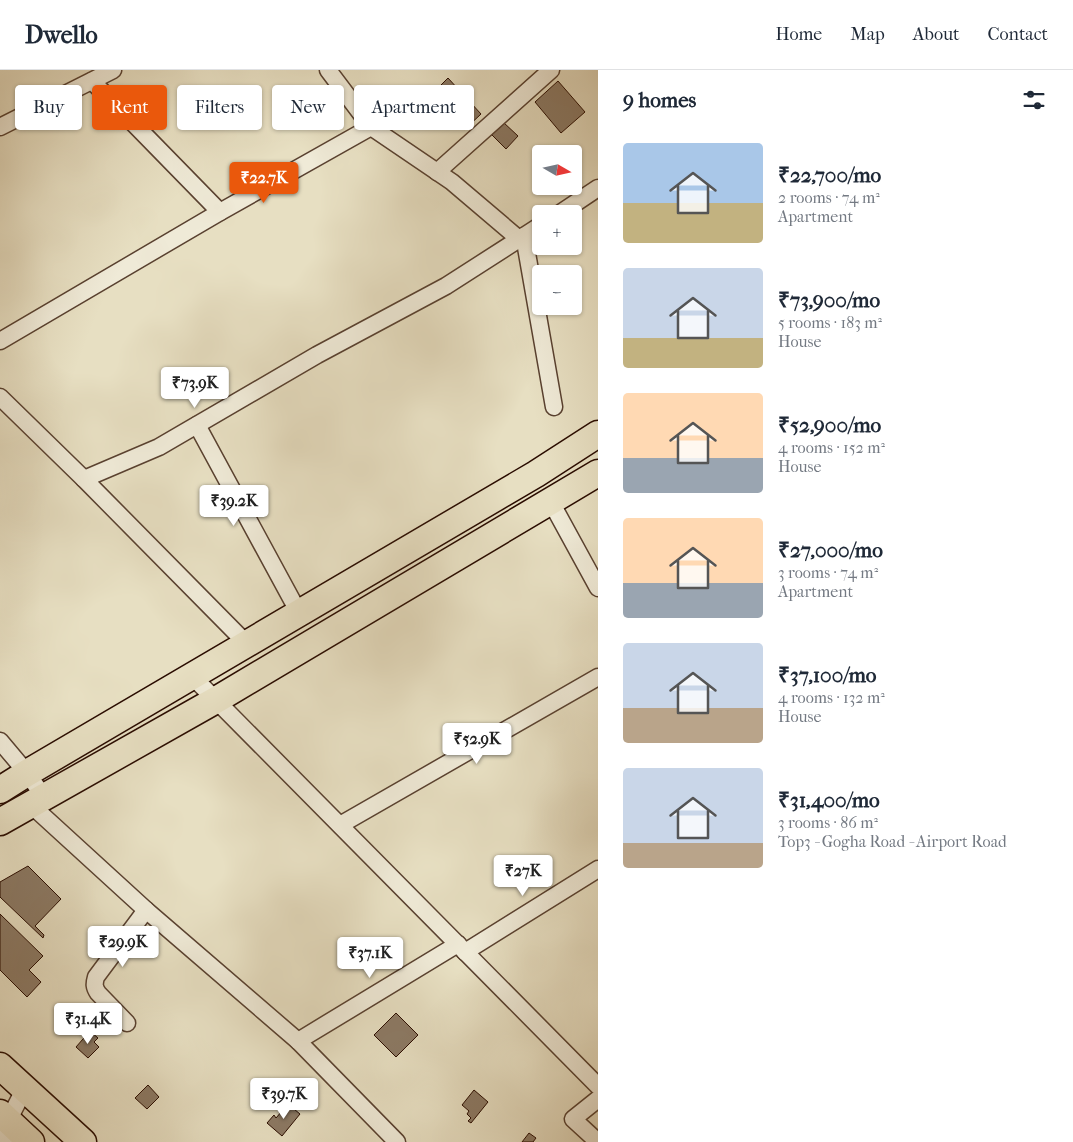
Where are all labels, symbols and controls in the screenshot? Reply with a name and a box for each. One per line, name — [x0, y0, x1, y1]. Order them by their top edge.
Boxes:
text: Dwello — [25, 21, 98, 49]
text: Home — [775, 24, 822, 45]
text: Map — [850, 24, 885, 45]
text: About — [913, 24, 959, 45]
text: Contact — [987, 24, 1048, 45]
chip: Buy — [15, 85, 82, 130]
chip: Rent — [92, 85, 167, 130]
chip: Filters — [177, 85, 262, 130]
chip: New — [272, 85, 344, 130]
chip: Apartment — [354, 85, 474, 130]
icon: filters — [1020, 86, 1048, 114]
text: 9 homes — [623, 88, 696, 112]
north arrow — [532, 145, 582, 195]
map controls — [532, 145, 582, 315]
pin: ₹22.7K — [223, 162, 305, 204]
icon: home — [663, 163, 723, 223]
text: ₹22,700/mo — [778, 163, 881, 187]
text: ₹22.7K — [240, 168, 288, 187]
text: 2 rooms · 74 m² — [778, 188, 880, 207]
button: + — [532, 205, 582, 255]
text: Apartment — [778, 207, 853, 226]
button: − — [532, 265, 582, 315]
icon: home — [663, 288, 723, 348]
text: ₹73,900/mo — [778, 288, 880, 312]
text: 5 rooms · 183 m² — [778, 313, 882, 332]
text: House — [778, 332, 821, 351]
pin: ₹73.9K — [154, 366, 236, 409]
text: ₹73.9K — [172, 373, 218, 392]
icon: home — [663, 413, 723, 473]
text: ₹52,900/mo — [778, 413, 881, 437]
text: 4 rooms · 152 m² — [778, 438, 885, 457]
text: House — [778, 457, 821, 476]
pin: ₹39.2K — [193, 484, 275, 527]
text: ₹39.2K — [210, 491, 258, 510]
icon: home — [663, 538, 723, 598]
text: ₹27,000/mo — [778, 538, 883, 562]
text: 3 rooms · 74 m² — [778, 563, 878, 582]
text: Apartment — [778, 582, 853, 601]
icon: home — [663, 663, 723, 723]
text: ₹37,100/mo — [778, 663, 876, 687]
text: 4 rooms · 132 m² — [778, 688, 885, 707]
text: House — [778, 707, 821, 726]
pin: ₹52.9K — [436, 722, 518, 765]
text: ₹52.9K — [453, 729, 501, 748]
icon: home — [663, 788, 723, 848]
text: ₹31,400/mo — [778, 788, 880, 812]
text: 3 rooms · 86 m² — [778, 813, 878, 832]
text: Top3 - Gogha Road - Airport Road — [778, 832, 1007, 851]
pin: ₹27K — [493, 854, 553, 897]
text: ₹27K — [505, 861, 541, 880]
pin: ₹29.9K — [82, 926, 164, 968]
text: ₹29.9K — [99, 932, 147, 951]
pin: ₹37.1K — [329, 936, 411, 979]
text: ₹37.1K — [348, 943, 392, 962]
pin: ₹31.4K — [47, 1002, 129, 1045]
text: ₹31.4K — [65, 1009, 111, 1028]
pin: ₹39.7K — [243, 1078, 325, 1120]
text: ₹39.7K — [261, 1084, 307, 1103]

